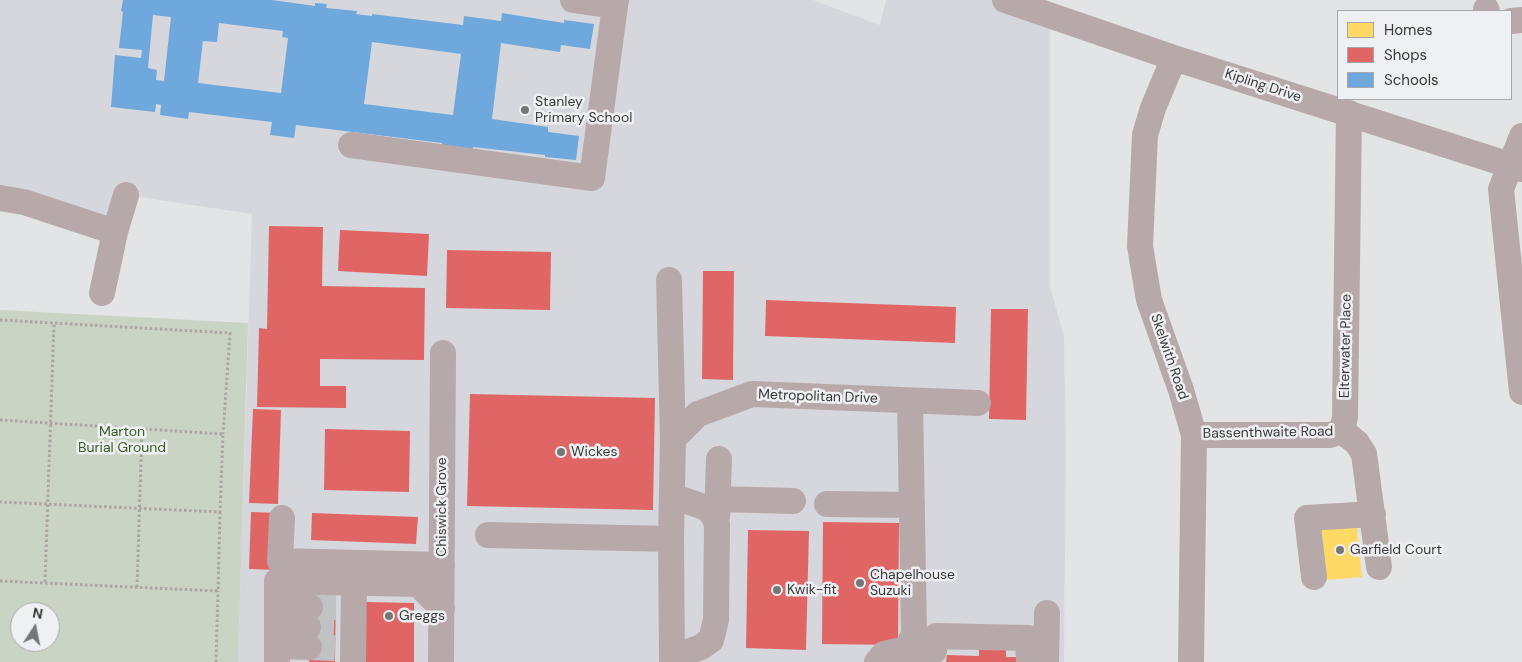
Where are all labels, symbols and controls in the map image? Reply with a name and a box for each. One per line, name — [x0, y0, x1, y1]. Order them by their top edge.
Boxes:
legend — [1337, 10, 1512, 100]
text: Homes — [1384, 20, 1433, 40]
text: Shops — [1384, 45, 1427, 65]
street label: Kipling Drive — [1223, 66, 1303, 106]
text: Schools — [1384, 70, 1439, 90]
place label: Stanley Primary School — [535, 94, 632, 126]
marker: Stanley Primary School — [519, 104, 531, 116]
street label: Elterwater Place — [1337, 294, 1355, 398]
street label: Skelwith Road — [1146, 312, 1192, 402]
street label: Metropolitan Drive — [758, 387, 878, 407]
street label: Bassenthwaite Road — [1203, 423, 1333, 443]
park label: Marton Burial Ground — [78, 424, 166, 457]
place label: Wickes — [571, 444, 617, 460]
marker: Wickes — [555, 446, 567, 458]
street label: Chiswick Grove — [434, 457, 450, 557]
place label: Garfield Court — [1350, 542, 1442, 558]
marker: Garfield Court — [1334, 544, 1346, 556]
place label: Chapelhouse Suzuki — [870, 567, 955, 600]
marker: Chapelhouse Suzuki — [854, 577, 866, 589]
place label: Kwik-fit — [787, 582, 837, 598]
marker: Kwik-fit — [771, 584, 783, 596]
north arrow — [10, 602, 60, 652]
text: N — [31, 603, 44, 623]
place label: Greggs — [399, 608, 445, 624]
marker: Greggs — [383, 610, 395, 622]

